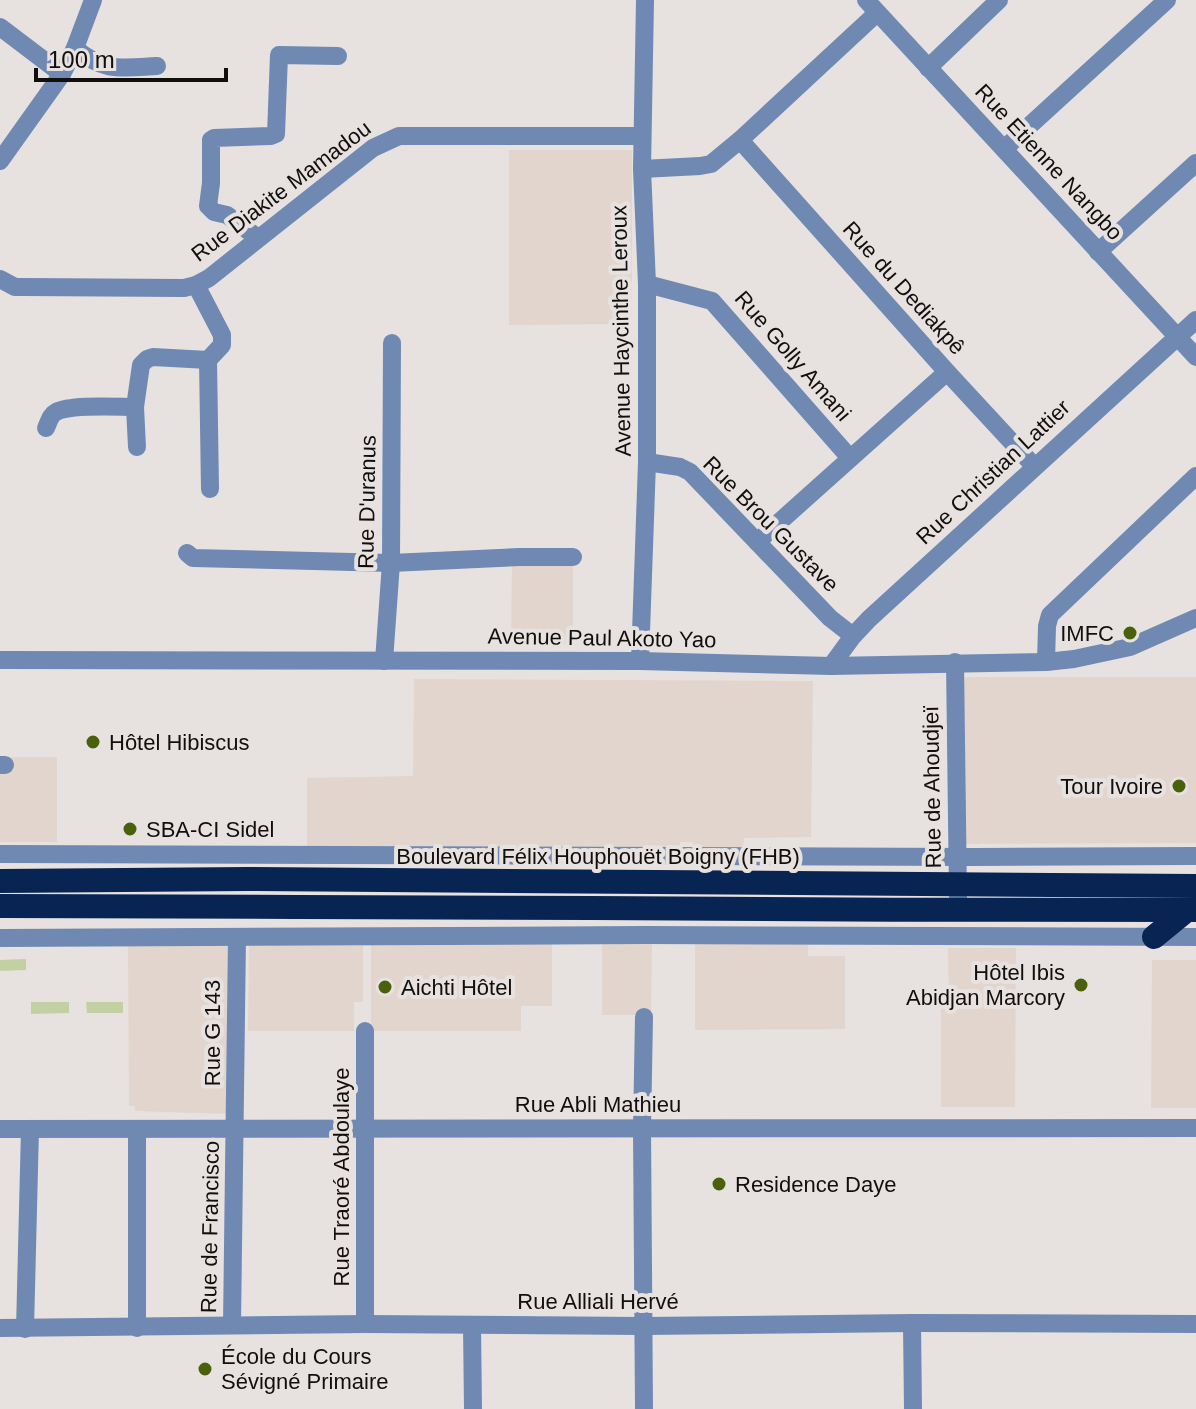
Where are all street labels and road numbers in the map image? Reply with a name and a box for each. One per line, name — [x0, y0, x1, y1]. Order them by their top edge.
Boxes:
street label: Rue Etienne Nangbo — [970, 79, 1128, 245]
street label: Rue Diakite Mamadou — [187, 116, 375, 266]
street label: Avenue Haycinthe Leroux — [606, 205, 636, 457]
street label: Rue du Dediakpê — [838, 216, 970, 360]
street label: Rue Golly Amani — [730, 286, 856, 426]
street label: Rue Christian Lattier — [911, 394, 1075, 550]
street label: Rue D'uranus — [353, 435, 381, 569]
street label: Rue Brou Gustave — [698, 451, 844, 597]
street label: Avenue Paul Akoto Yao — [487, 624, 717, 652]
street label: Rue de Ahoudjeï — [918, 705, 946, 869]
street label: Boulevard Félix Houphouët Boigny (FHB) — [396, 844, 800, 869]
street label: Rue G 143 — [200, 980, 225, 1086]
street label: Rue Traoré Abdoulaye — [329, 1068, 354, 1286]
street label: Rue Abli Mathieu — [515, 1092, 681, 1117]
street label: Rue de Francisco — [196, 1141, 224, 1313]
street label: Rue Alliali Hervé — [517, 1289, 679, 1314]

